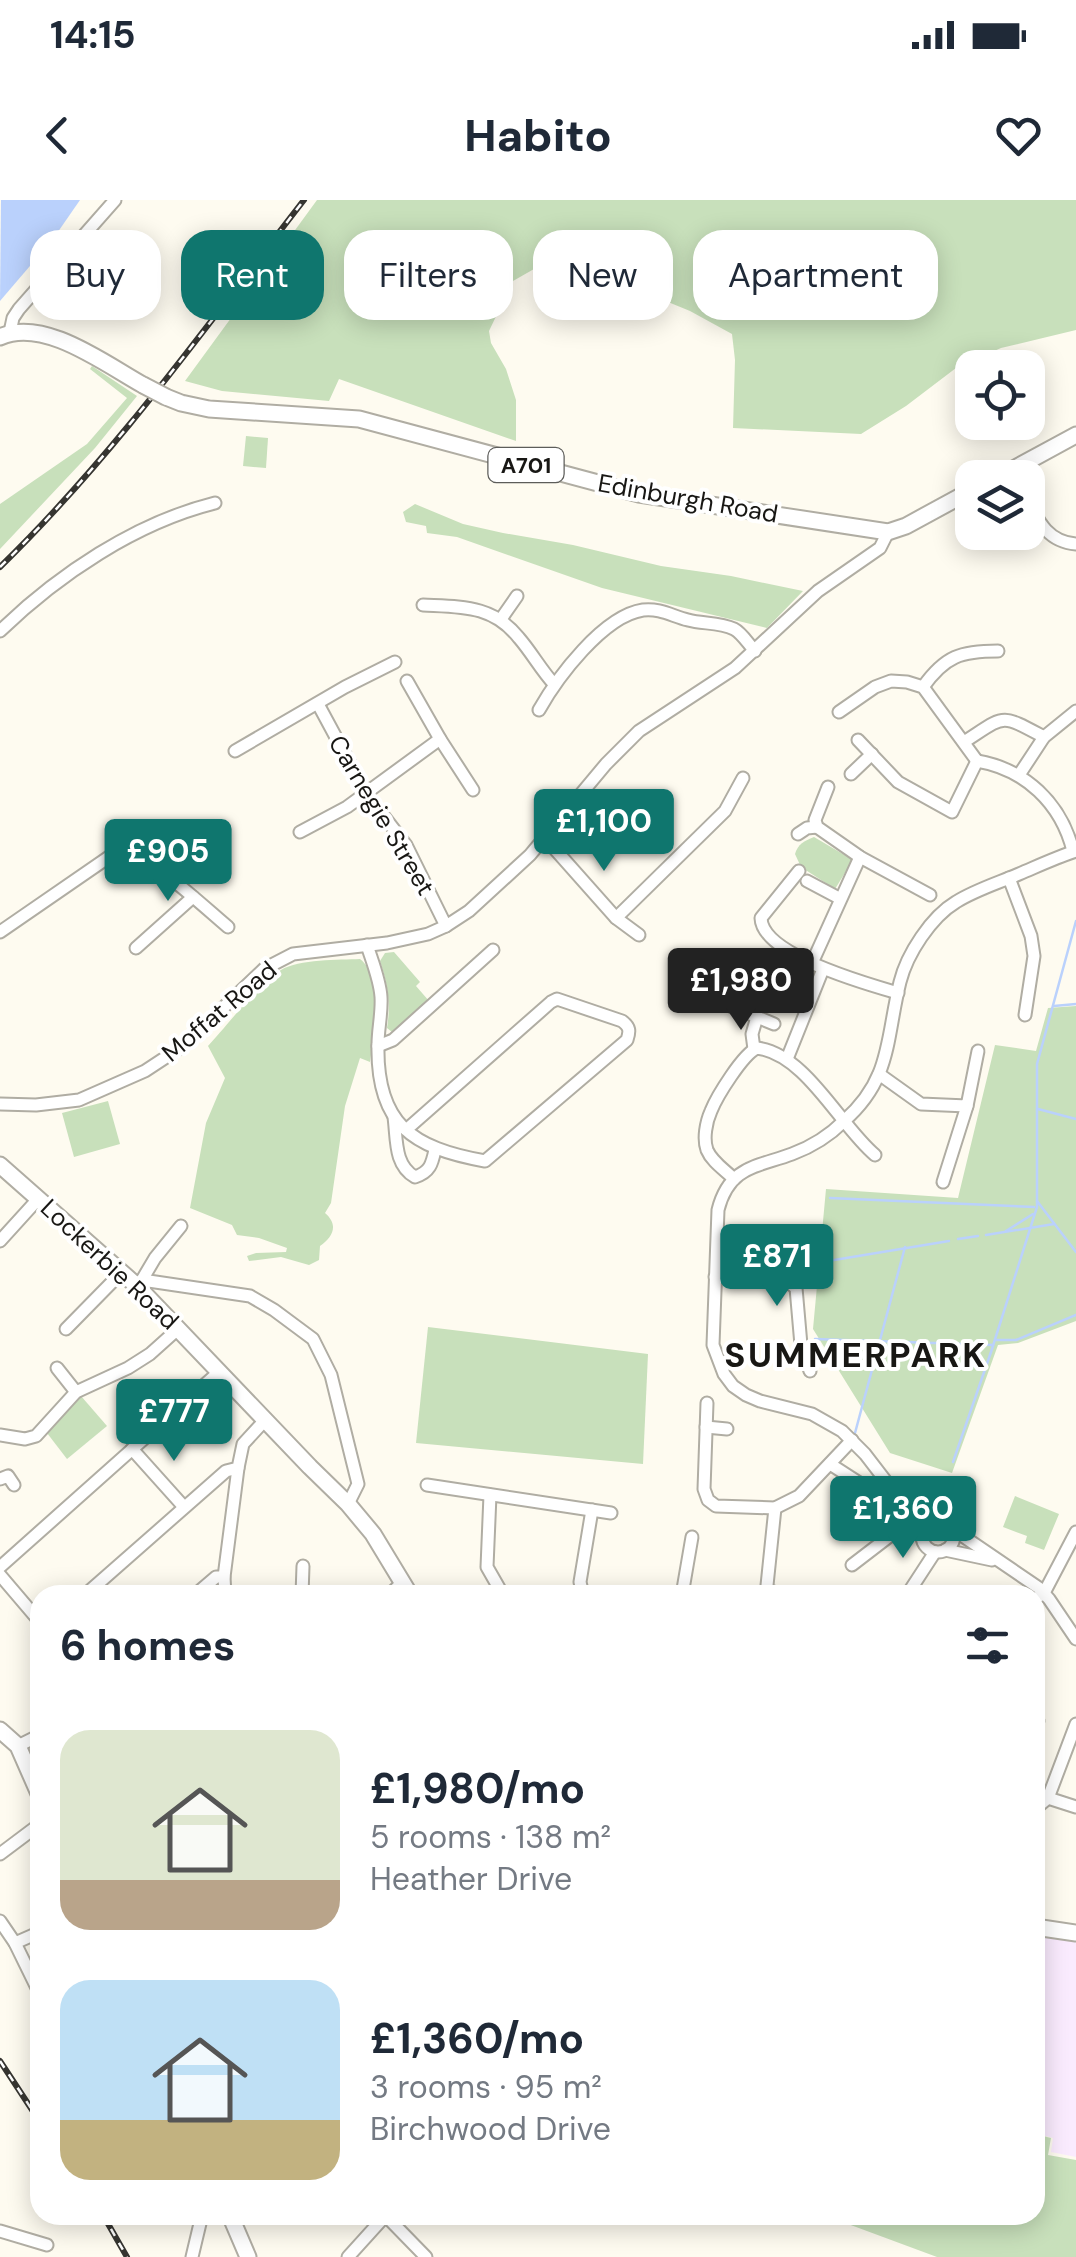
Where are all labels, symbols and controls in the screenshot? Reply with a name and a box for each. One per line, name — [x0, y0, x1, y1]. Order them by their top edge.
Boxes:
text: 14:15 — [50, 10, 136, 60]
text: Habito — [464, 106, 612, 165]
icon: back — [30, 108, 85, 163]
icon: heart — [991, 108, 1046, 163]
chip: Buy — [30, 230, 161, 320]
chip: Rent — [181, 230, 324, 320]
chip: Filters — [344, 230, 513, 320]
chip: New — [533, 230, 673, 320]
chip: Apartment — [693, 230, 938, 320]
map controls — [955, 350, 1045, 550]
button: locate — [955, 350, 1045, 440]
road number: A701 — [488, 448, 564, 482]
button: layers — [955, 460, 1045, 550]
street label: Edinburgh Road — [595, 466, 781, 531]
street label: Carnegie Street — [321, 729, 442, 901]
pin: £1,100 — [523, 789, 685, 874]
text: £1,100 — [556, 800, 652, 842]
pin: £905 — [109, 819, 227, 904]
text: £905 — [127, 830, 209, 872]
pin: £1,980 — [660, 948, 822, 1033]
street label: Moffat Road — [155, 954, 284, 1069]
text: £1,980 — [690, 959, 792, 1001]
street label: Lockerbie Road — [33, 1192, 186, 1337]
pin: £871 — [718, 1224, 836, 1309]
text: £871 — [742, 1235, 812, 1277]
district label: SUMMERPARK — [724, 1332, 988, 1378]
pin: £777 — [115, 1379, 233, 1464]
text: £777 — [138, 1390, 210, 1432]
pin: £1,360 — [822, 1476, 984, 1561]
text: £1,360 — [852, 1487, 954, 1529]
text: 6 homes — [60, 1618, 235, 1673]
icon: filters — [960, 1618, 1015, 1673]
text: £1,980/mo — [370, 1761, 585, 1816]
icon: home — [140, 1770, 260, 1890]
text: 5 rooms · 138 m² — [370, 1816, 611, 1858]
text: Heather Drive — [370, 1858, 572, 1900]
text: £1,360/mo — [370, 2011, 584, 2066]
icon: home — [140, 2020, 260, 2140]
text: 3 rooms · 95 m² — [370, 2066, 602, 2108]
text: Birchwood Drive — [370, 2108, 611, 2150]

